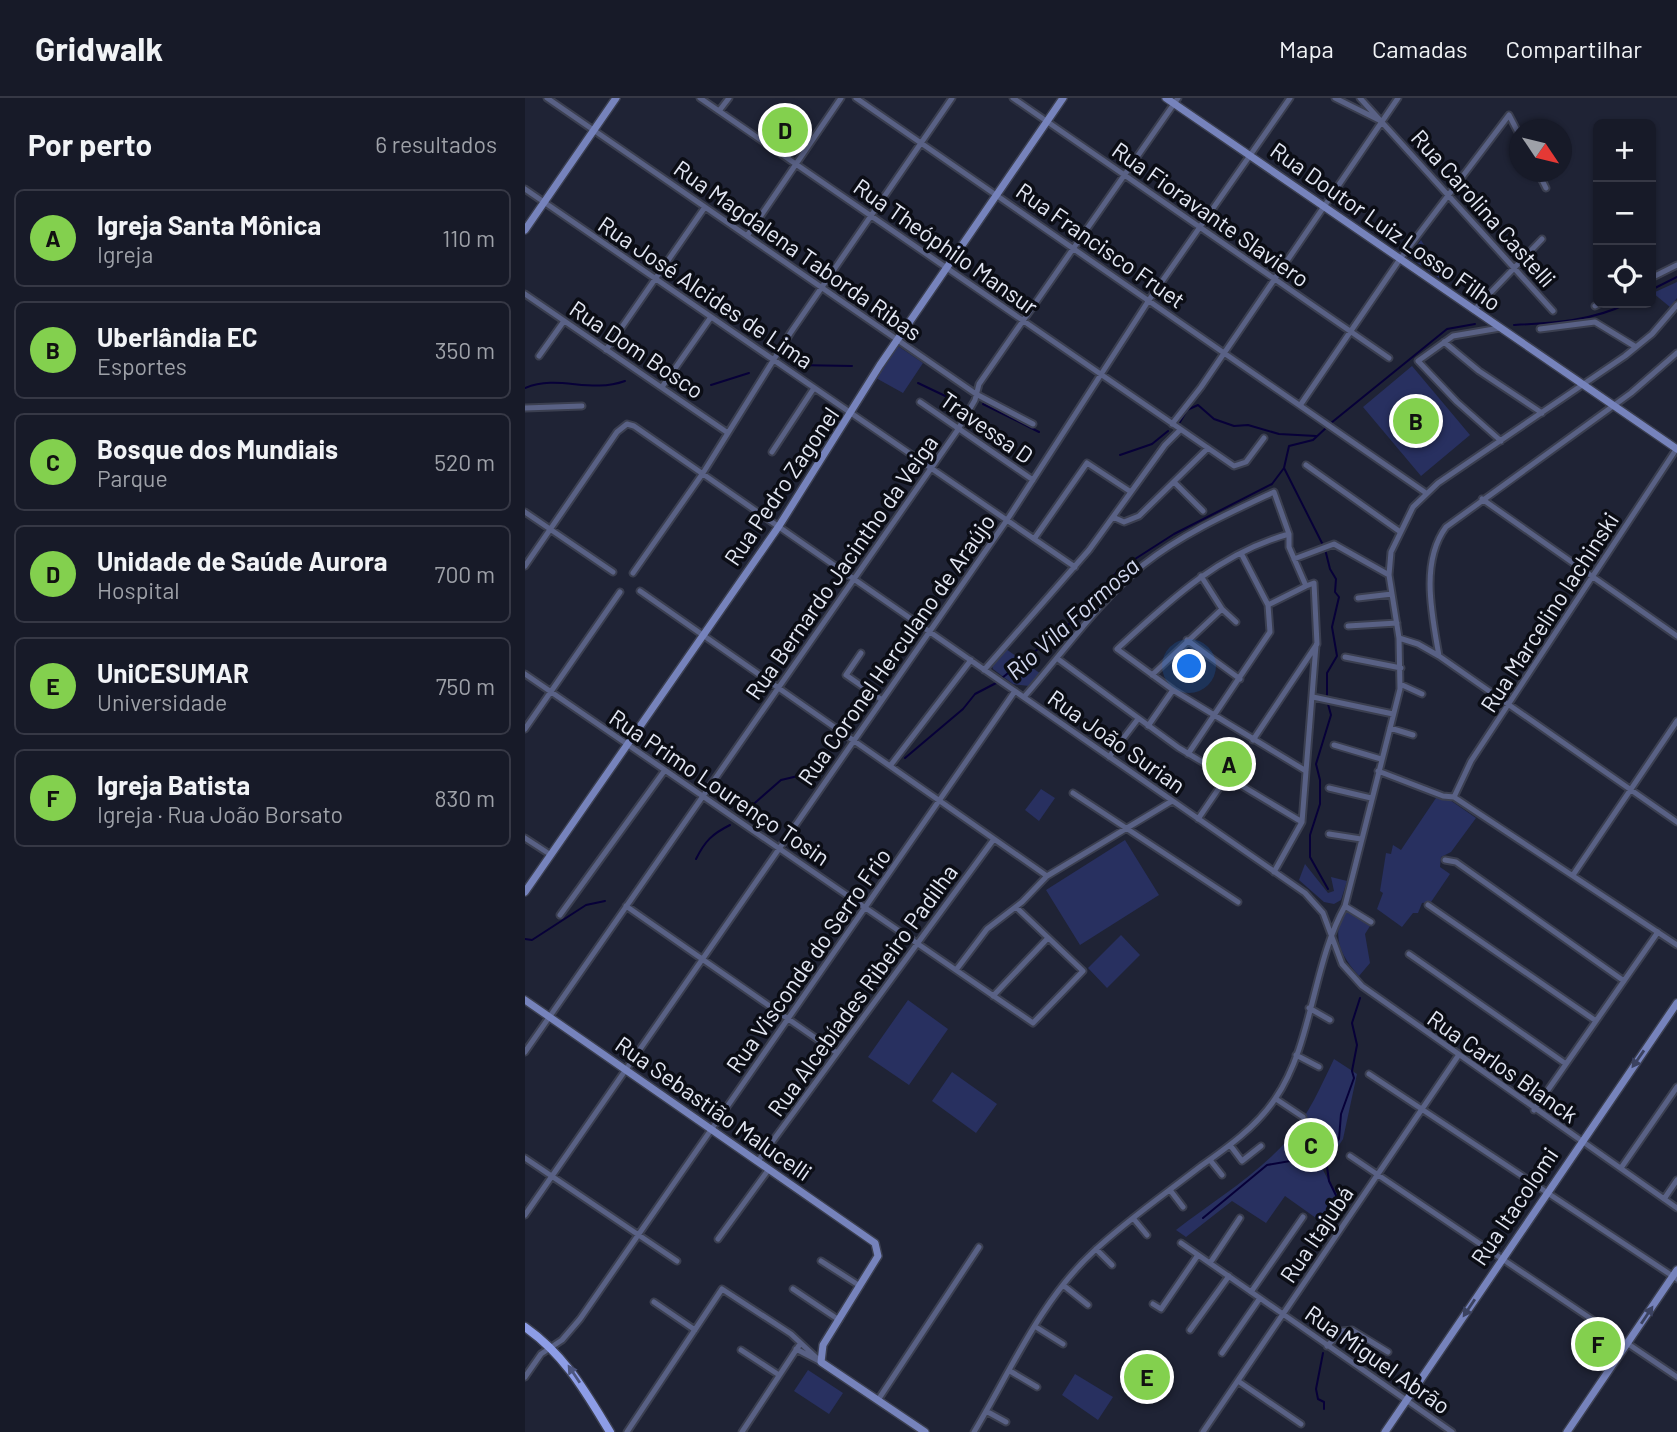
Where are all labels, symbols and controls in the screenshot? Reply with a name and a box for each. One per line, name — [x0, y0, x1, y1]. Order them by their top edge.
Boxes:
text: Gridwalk — [35, 28, 163, 68]
text: Mapa — [1279, 34, 1334, 63]
text: Camadas — [1372, 34, 1468, 63]
text: Compartilhar — [1506, 34, 1642, 63]
pin: D — [762, 104, 808, 156]
north arrow — [1509, 119, 1572, 182]
map controls — [1593, 119, 1656, 308]
button: + — [1593, 119, 1656, 182]
street label: Rua Carolina Castelli — [1406, 123, 1562, 293]
text: Por perto — [28, 126, 152, 162]
text: 6 resultados — [375, 130, 497, 158]
street label: Rua Fioravante Slaviero — [1107, 135, 1315, 293]
street label: Rua Doutor Luiz Losso Filho — [1265, 136, 1507, 316]
street label: Rua Magdalena Taborda Ribas — [669, 154, 927, 346]
street label: Rua Theóphilo Mansur — [849, 172, 1044, 320]
street label: Rua Francisco Fruet — [1011, 176, 1191, 314]
button: − — [1593, 182, 1656, 245]
text: Igreja Santa Mônica — [97, 209, 321, 240]
street label: Rua José Alcides de Lima — [593, 210, 819, 374]
text: A — [45, 224, 61, 252]
text: 110 m — [442, 224, 495, 252]
text: Igreja — [97, 240, 153, 268]
button: locate — [1593, 245, 1656, 308]
street label: Rua Dom Bosco — [565, 294, 709, 404]
text: Uberlândia EC — [97, 321, 258, 352]
text: B — [46, 336, 60, 364]
text: 350 m — [435, 336, 495, 364]
text: Esportes — [97, 352, 187, 380]
street label: Travessa D — [935, 385, 1039, 469]
pin: B — [1393, 395, 1439, 447]
street label: Rua Pedro Zagonel — [718, 401, 844, 571]
street label: Rua Bernardo Jacintho da Veiga — [739, 429, 943, 705]
text: Bosque dos Mundiais — [97, 433, 338, 464]
text: C — [46, 448, 60, 476]
text: 520 m — [434, 448, 495, 476]
text: Parque — [97, 464, 168, 492]
street label: Rua Marcelino Iachinski — [1474, 507, 1624, 717]
street label: Rua Coronel Herculano de Araújo — [791, 508, 1001, 790]
text: Unidade de Saúde Aurora — [97, 545, 388, 576]
water label: Rio Vila Formosa — [999, 551, 1145, 685]
text: D — [46, 560, 60, 588]
text: 700 m — [435, 560, 495, 588]
text: Hospital — [97, 576, 180, 604]
your location — [1172, 649, 1206, 683]
text: UniCESUMAR — [97, 657, 249, 688]
text: E — [46, 672, 60, 700]
text: 750 m — [436, 672, 495, 700]
street label: Rua João Surian — [1043, 683, 1191, 799]
text: Universidade — [97, 688, 227, 716]
street label: Rua Primo Lourenço Tosin — [605, 703, 835, 871]
pin: A — [1206, 738, 1252, 790]
text: Igreja Batista — [97, 769, 250, 800]
text: F — [47, 784, 59, 812]
text: 830 m — [435, 784, 495, 812]
text: Igreja · Rua João Borsato — [97, 800, 343, 828]
street label: Rua Visconde do Serro Frio — [720, 842, 896, 1078]
street label: Rua Alcebíades Ribeiro Padilha — [761, 859, 963, 1121]
street label: Rua Carlos Blanck — [1422, 1004, 1584, 1128]
street label: Rua Sebastião Malucelli — [610, 1030, 818, 1186]
one-way arrow — [1631, 1050, 1645, 1068]
pin: C — [1288, 1119, 1334, 1171]
street label: Rua Itacolomi — [1464, 1142, 1564, 1270]
street label: Rua Itajubá — [1273, 1180, 1359, 1288]
street label: Rua Miguel Abrão — [1300, 1299, 1456, 1419]
one-way arrow — [1462, 1299, 1476, 1317]
one-way arrow — [1640, 1305, 1653, 1324]
pin: F — [1575, 1318, 1621, 1370]
pin: E — [1124, 1351, 1170, 1403]
one-way arrow — [567, 1365, 581, 1383]

